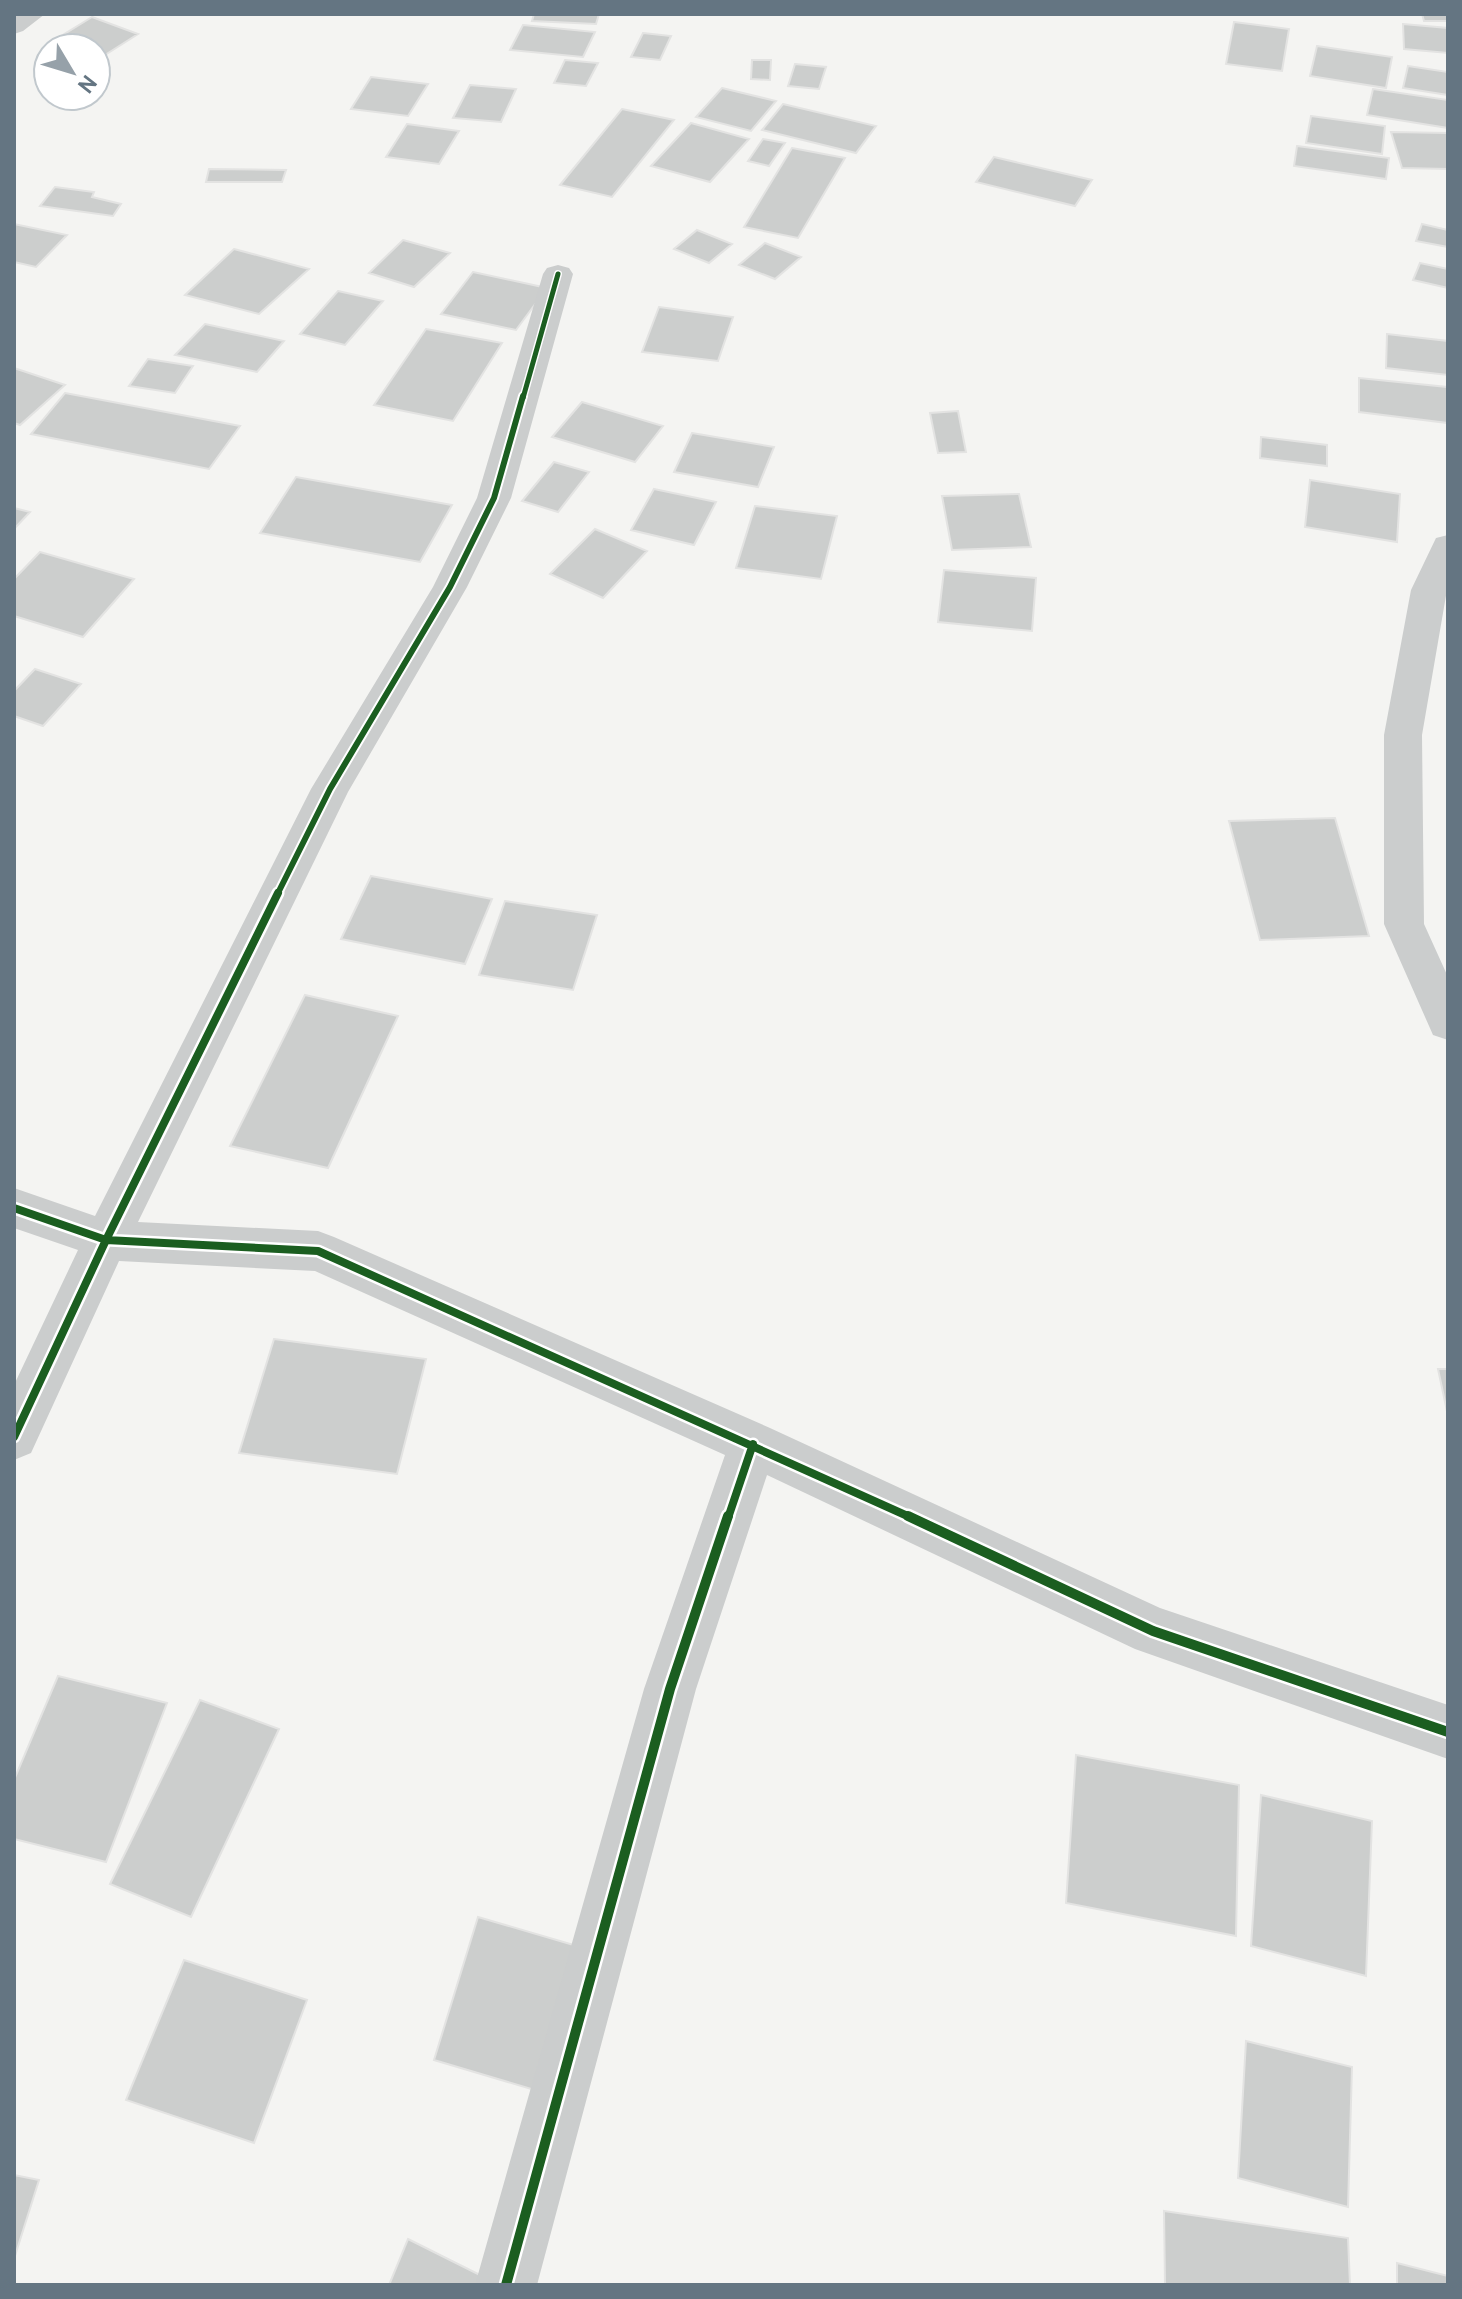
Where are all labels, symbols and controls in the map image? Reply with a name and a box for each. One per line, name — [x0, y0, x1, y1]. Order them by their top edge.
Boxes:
north arrow — [32, 32, 112, 112]
text: N — [70, 68, 101, 97]

